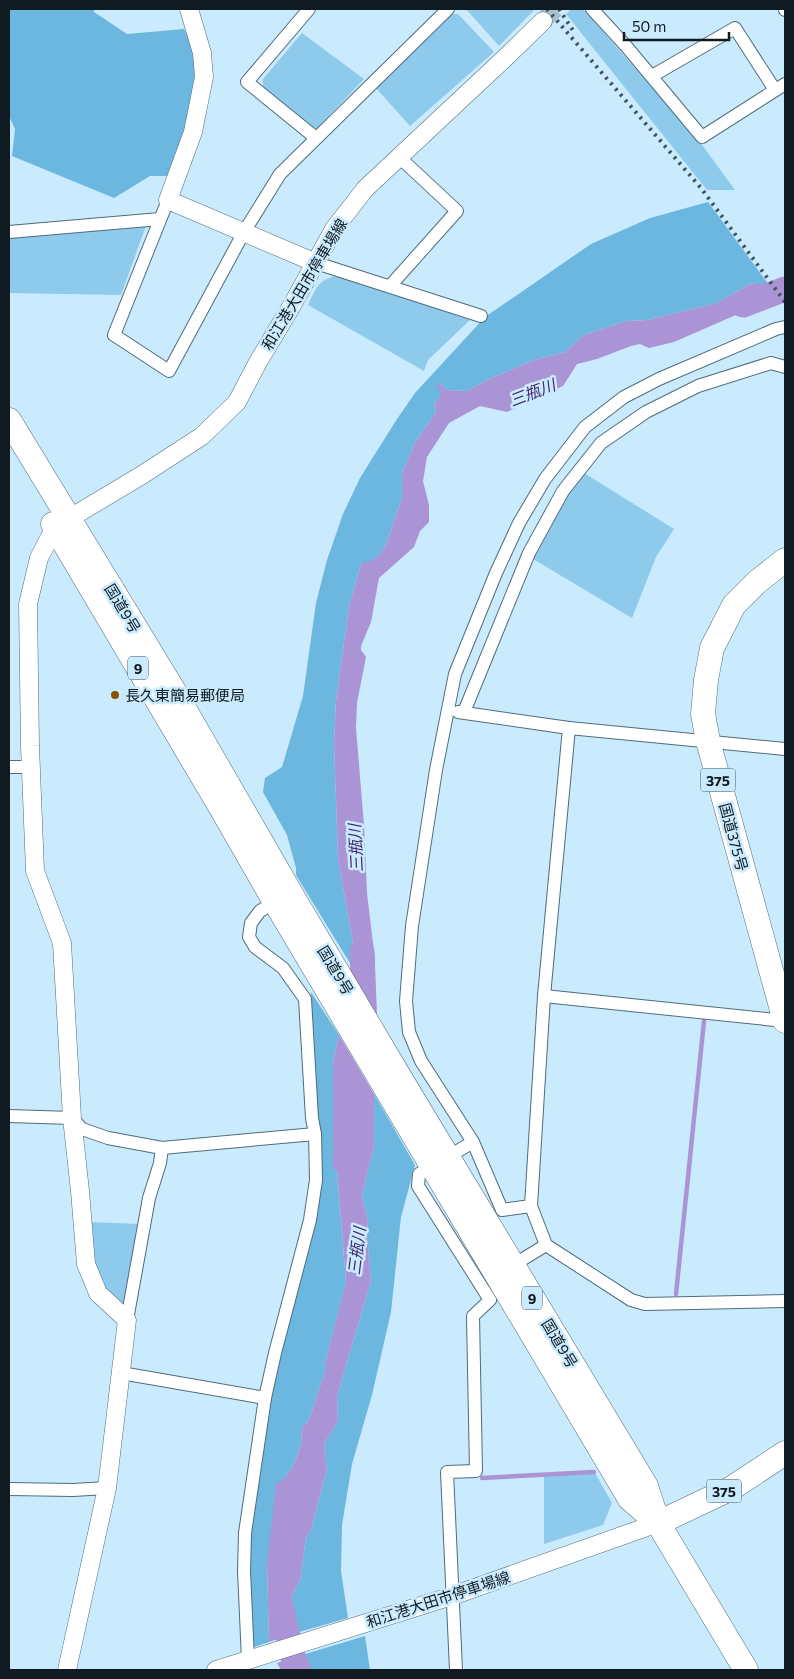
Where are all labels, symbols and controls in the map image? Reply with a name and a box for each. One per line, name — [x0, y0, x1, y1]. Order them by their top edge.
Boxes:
scale bar — [624, 10, 729, 42]
text: 50 m — [632, 17, 666, 35]
street label: 和江港大田市停車場線 — [258, 215, 350, 353]
water label: 三瓶川 — [506, 374, 560, 409]
street label: 国道9号 — [101, 580, 145, 636]
road number: 9 — [128, 656, 148, 680]
place label: 長久東簡易郵便局 — [125, 686, 245, 704]
marker: 長久東簡易郵便局 — [109, 689, 121, 701]
road number: 375 — [700, 768, 736, 792]
street label: 国道375号 — [716, 801, 752, 873]
water label: 三瓶川 — [344, 822, 366, 872]
street label: 国道9号 — [314, 942, 358, 998]
water label: 三瓶川 — [344, 1224, 369, 1276]
road number: 9 — [522, 1286, 542, 1310]
street label: 国道9号 — [538, 1315, 582, 1371]
road number: 375 — [706, 1480, 742, 1502]
street label: 和江港大田市停車場線 — [364, 1567, 512, 1631]

